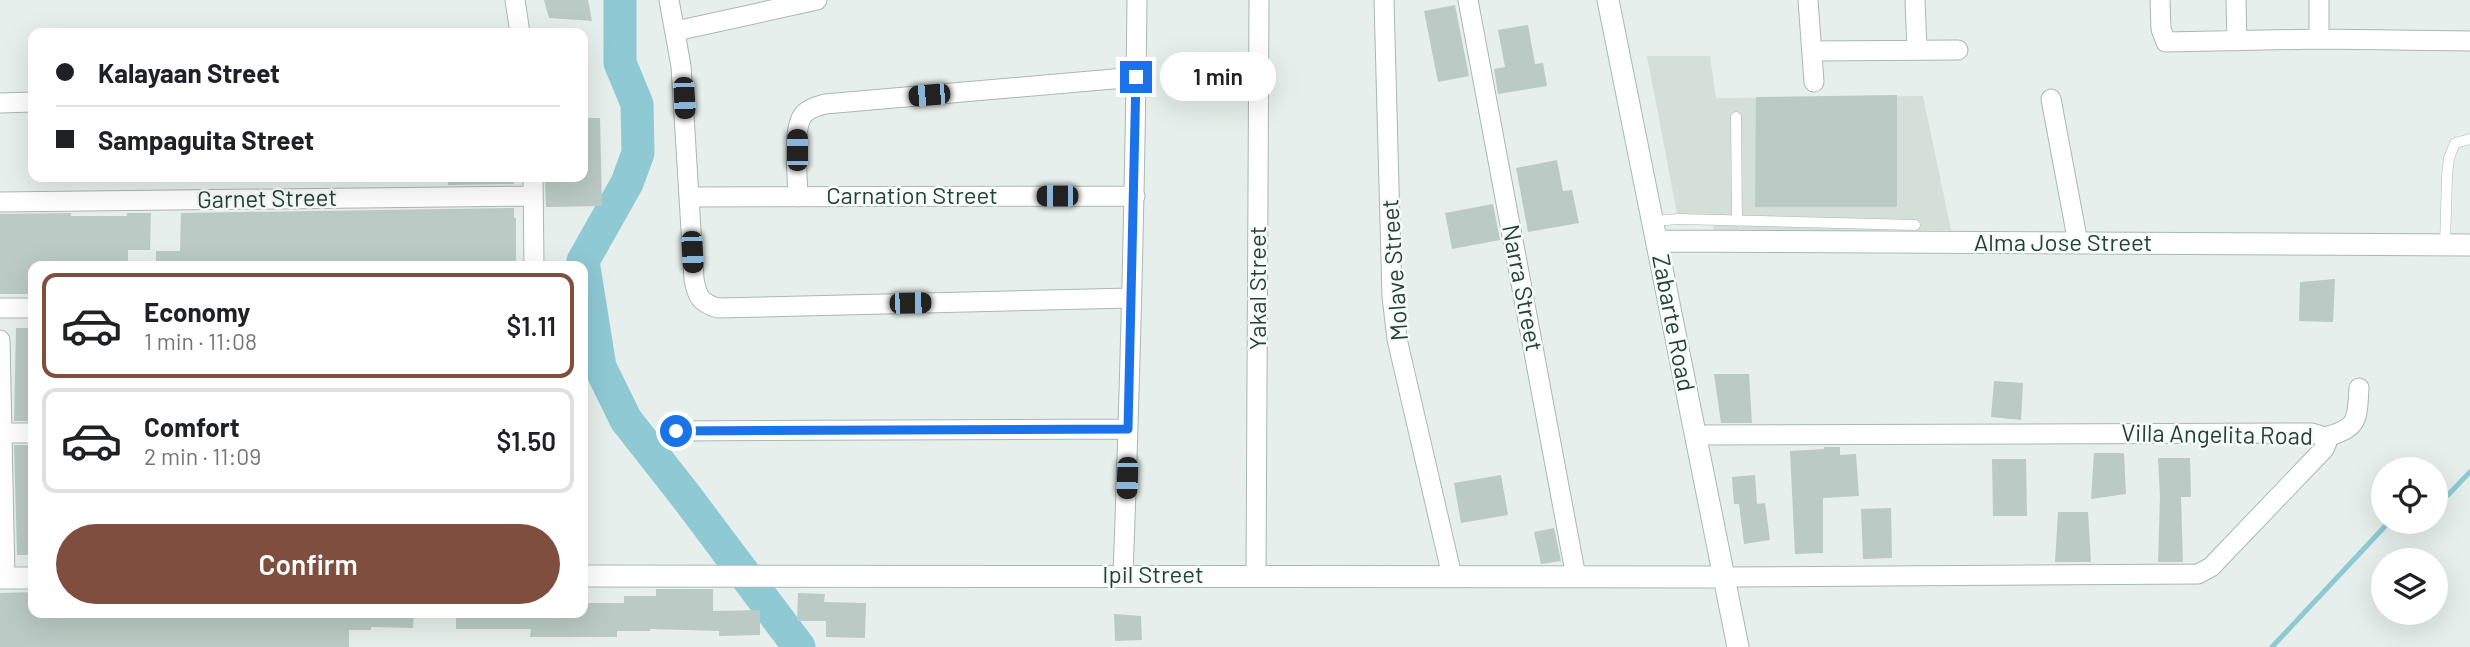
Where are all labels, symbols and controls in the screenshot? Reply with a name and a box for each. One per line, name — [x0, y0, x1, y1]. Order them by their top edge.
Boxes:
callout: 1 min — [1160, 52, 1276, 102]
text: Kalayaan Street — [98, 57, 280, 88]
route end — [1120, 61, 1152, 93]
text: 1 min — [1193, 62, 1243, 90]
car — [673, 76, 696, 120]
car — [908, 83, 951, 107]
text: Sampaguita Street — [98, 124, 314, 155]
car — [787, 129, 808, 171]
street label: Carnation Street — [826, 180, 998, 209]
street label: Garnet Street — [197, 182, 337, 213]
car — [1037, 186, 1079, 207]
street label: Molave Street — [1374, 198, 1413, 342]
street label: Narra Street — [1497, 222, 1550, 354]
street label: Yakal Street — [1242, 226, 1271, 350]
street label: Alma Jose Street — [1974, 227, 2152, 256]
car — [681, 230, 704, 274]
street label: Zabarte Road — [1647, 252, 1702, 394]
car — [889, 292, 932, 314]
icon: car — [60, 294, 123, 357]
text: Economy — [144, 296, 250, 327]
text: $1.11 — [506, 310, 556, 341]
text: 1 min · 11:08 — [144, 327, 257, 355]
icon: car — [60, 409, 123, 472]
text: Comfort — [144, 411, 240, 442]
route start — [660, 415, 692, 447]
street label: Villa Angelita Road — [2121, 417, 2313, 450]
text: $1.50 — [496, 425, 556, 456]
text: 2 min · 11:09 — [144, 442, 261, 470]
car — [1116, 457, 1139, 499]
map controls — [2371, 457, 2448, 625]
button: locate — [2371, 457, 2448, 534]
button: Confirm — [56, 524, 560, 604]
button: layers — [2371, 548, 2448, 625]
street label: Ipil Street — [1102, 559, 1204, 588]

